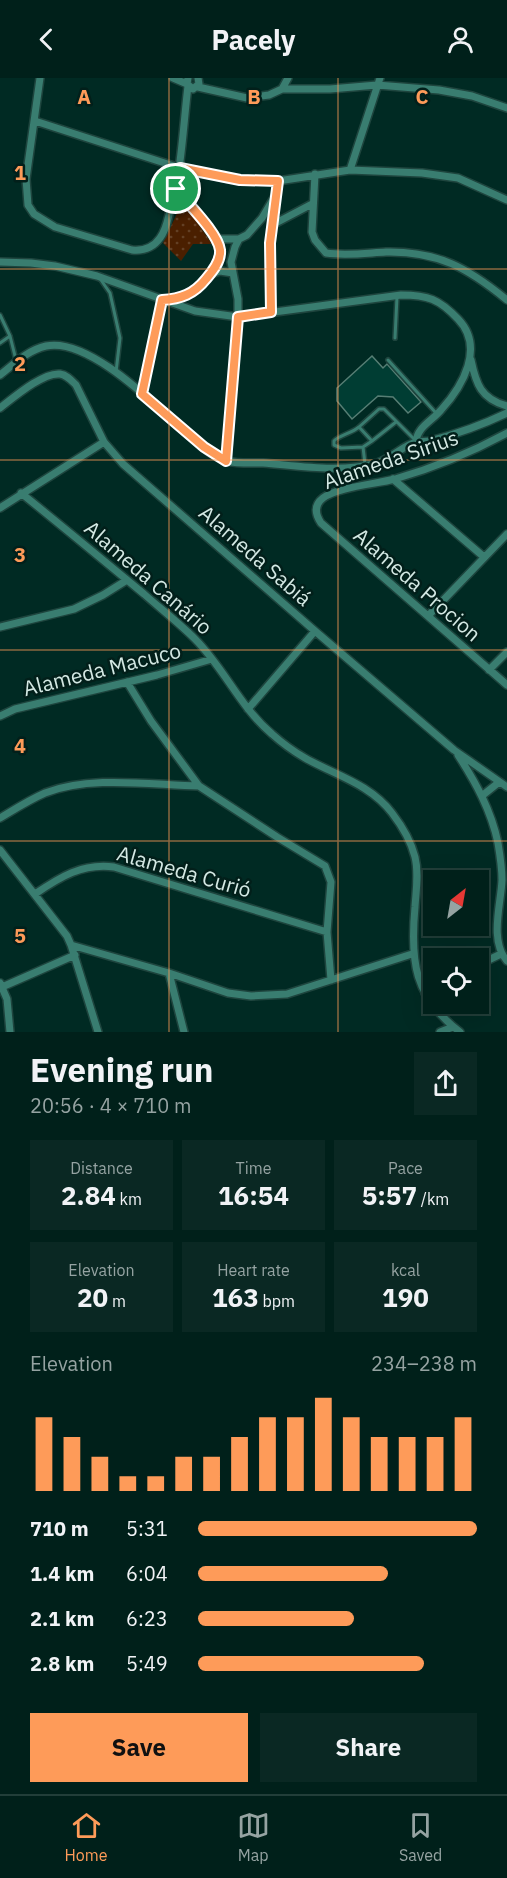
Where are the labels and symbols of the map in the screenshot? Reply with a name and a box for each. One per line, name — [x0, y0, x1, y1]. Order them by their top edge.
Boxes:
text: A — [77, 83, 91, 110]
text: B — [247, 83, 261, 110]
text: C — [415, 83, 429, 110]
text: 1 — [14, 159, 26, 186]
pin — [150, 163, 201, 214]
text: 2 — [14, 350, 26, 377]
street label: Alameda Sirius — [319, 423, 462, 495]
street label: Alameda Sabiá — [193, 499, 318, 612]
street label: Alameda Canário — [79, 514, 218, 641]
street label: Alameda Procion — [348, 521, 487, 647]
text: 3 — [14, 541, 26, 568]
street label: Alameda Macuco — [20, 636, 184, 702]
text: 4 — [14, 732, 26, 759]
street label: Alameda Curió — [114, 839, 255, 904]
north arrow — [423, 870, 489, 936]
text: 5 — [14, 922, 26, 949]

